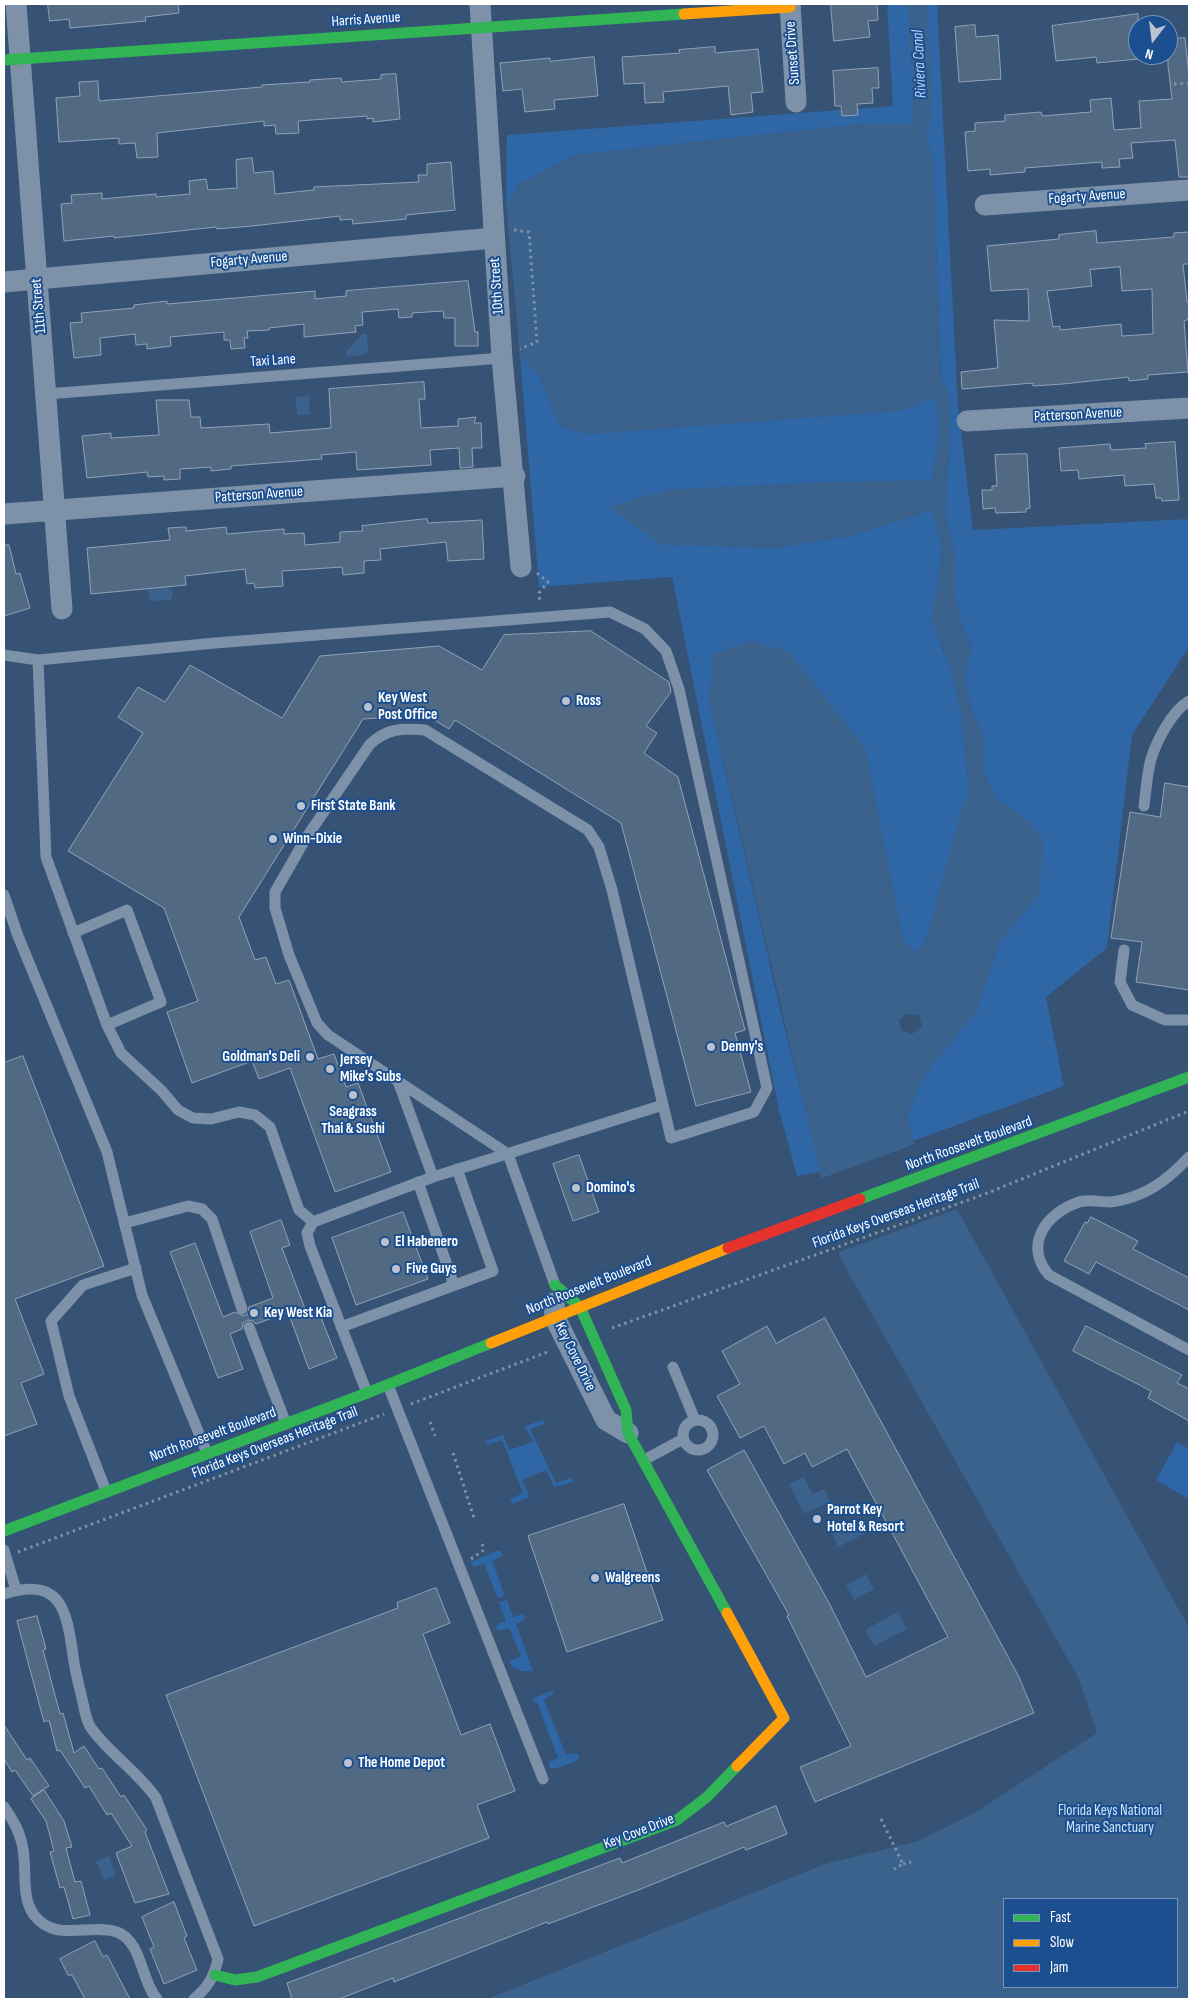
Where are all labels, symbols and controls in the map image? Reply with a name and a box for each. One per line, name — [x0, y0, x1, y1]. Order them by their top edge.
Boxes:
street label: Harris Avenue — [331, 9, 401, 31]
north arrow — [1128, 15, 1178, 65]
street label: Sunset Drive — [782, 21, 804, 85]
water label: Riviera Canal — [909, 29, 931, 99]
text: N — [1143, 45, 1155, 63]
street label: Fogarty Avenue — [1048, 185, 1126, 209]
street label: Fogarty Avenue — [210, 248, 288, 272]
street label: 10th Street — [486, 257, 508, 315]
street label: 11th Street — [28, 278, 50, 334]
street label: Taxi Lane — [250, 350, 296, 372]
street label: Patterson Avenue — [1034, 404, 1122, 426]
street label: Patterson Avenue — [214, 483, 304, 507]
place label: Key West Post Office — [378, 689, 437, 724]
place label: Ross — [576, 692, 601, 710]
marker: Ross — [560, 695, 572, 707]
marker: Key West Post Office — [362, 701, 374, 713]
place label: First State Bank — [311, 797, 396, 815]
marker: First State Bank — [295, 800, 307, 812]
place label: Winn-Dixie — [283, 830, 342, 848]
marker: Winn-Dixie — [267, 833, 279, 845]
place label: Denny's — [721, 1038, 763, 1056]
marker: Denny's — [705, 1041, 717, 1053]
place label: Goldman's Deli — [222, 1048, 300, 1066]
marker: Goldman's Deli — [304, 1051, 316, 1063]
place label: Jersey Mike's Subs — [340, 1051, 401, 1086]
marker: Jersey Mike's Subs — [324, 1063, 336, 1075]
marker: Seagrass Thai & Sushi — [347, 1089, 359, 1101]
place label: Seagrass Thai & Sushi — [321, 1103, 385, 1138]
street label: North Roosevelt Boulevard — [903, 1113, 1035, 1175]
street label: Florida Keys Overseas Heritage Trail — [810, 1175, 982, 1253]
place label: Domino's — [586, 1179, 635, 1197]
marker: Domino's — [570, 1182, 582, 1194]
place label: El Habenero — [395, 1233, 458, 1251]
marker: El Habenero — [379, 1236, 391, 1248]
street label: North Roosevelt Boulevard — [524, 1253, 654, 1319]
place label: Five Guys — [406, 1260, 457, 1278]
marker: Five Guys — [390, 1263, 402, 1275]
place label: Key West Kia — [264, 1304, 332, 1322]
marker: Key West Kia — [248, 1307, 260, 1319]
street label: Key Cove Drive — [551, 1320, 599, 1394]
street label: Florida Keys Overseas Heritage Trail — [190, 1403, 360, 1483]
street label: North Roosevelt Boulevard — [147, 1404, 279, 1466]
place label: Parrot Key Hotel & Resort — [827, 1501, 904, 1536]
marker: Parrot Key Hotel & Resort — [811, 1513, 823, 1525]
place label: Walgreens — [605, 1569, 660, 1587]
marker: Walgreens — [589, 1572, 601, 1584]
place label: The Home Depot — [358, 1754, 445, 1772]
marker: The Home Depot — [342, 1757, 354, 1769]
park label: Florida Keys National Marine Sanctuary — [1058, 1802, 1162, 1837]
street label: Key Cove Drive — [601, 1810, 677, 1854]
legend — [1003, 1898, 1178, 1988]
text: Fast — [1050, 1908, 1071, 1927]
text: Slow — [1050, 1933, 1074, 1952]
text: Jam — [1050, 1958, 1068, 1977]

